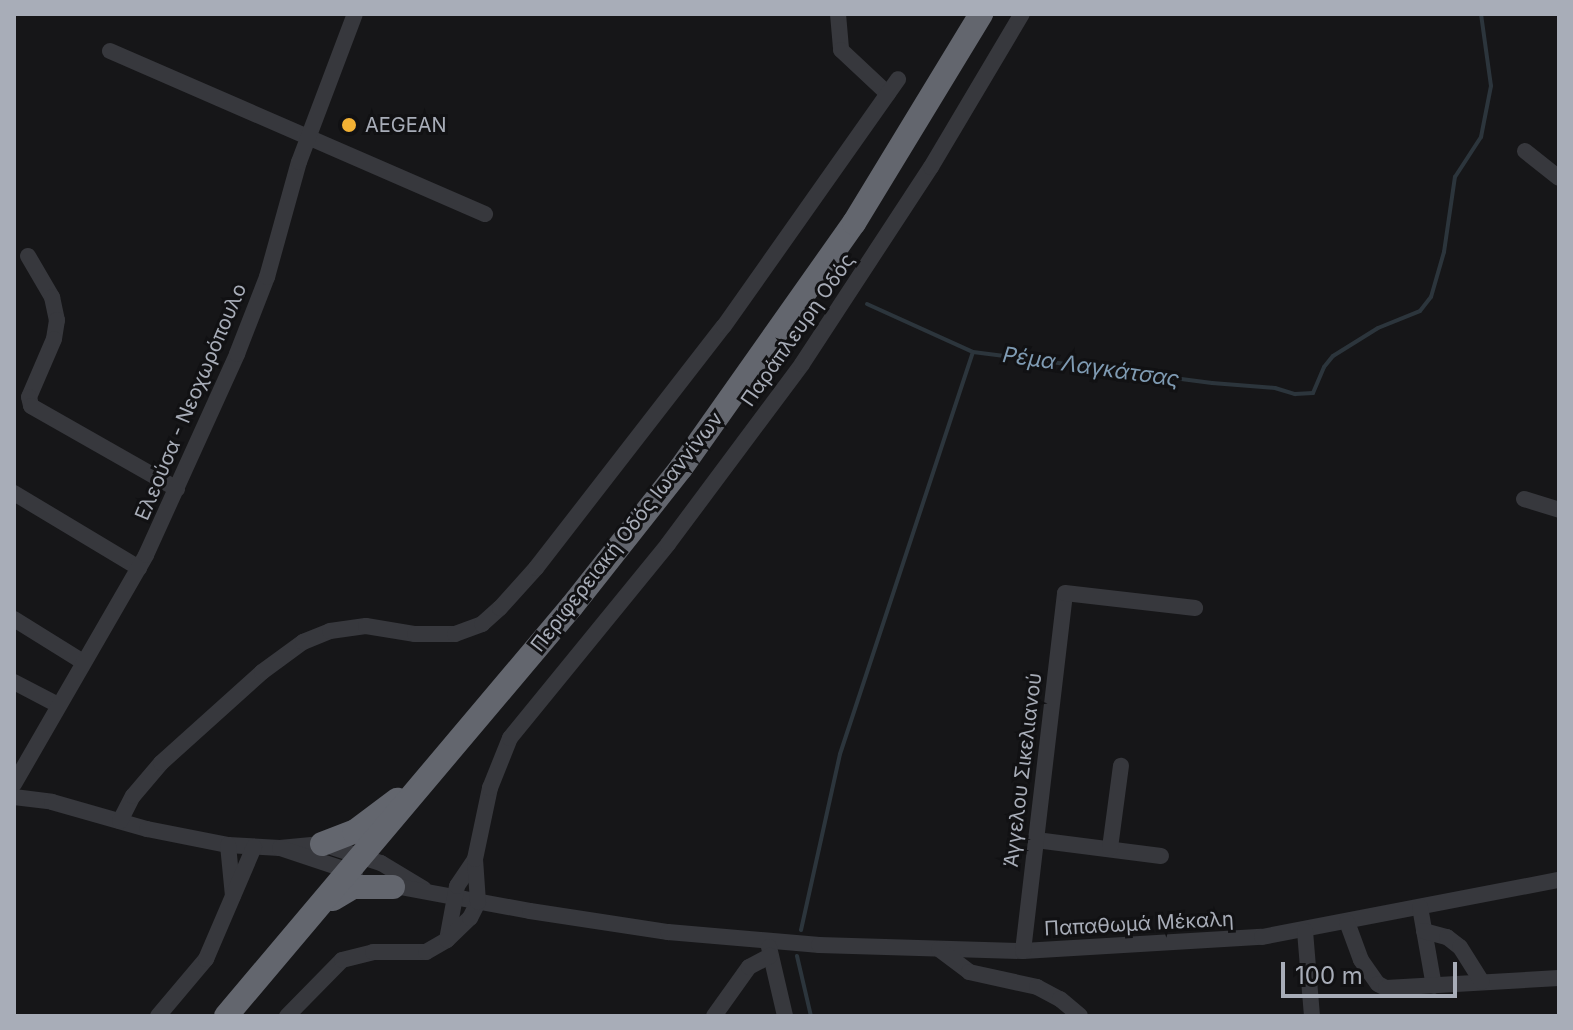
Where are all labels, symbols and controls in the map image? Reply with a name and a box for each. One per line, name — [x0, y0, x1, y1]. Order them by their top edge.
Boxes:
place label: AEGEAN — [365, 113, 447, 137]
marker: AEGEAN — [340, 116, 358, 134]
street label: Παράπλευρη Οδός — [736, 249, 860, 411]
street label: Ελεούσα - Νεοχωρόπουλο — [130, 280, 252, 524]
water label: Ρέμα Λαγκάτσας — [1001, 342, 1181, 392]
street label: Περιφερειακή Οδός Ιωαννίνων — [526, 407, 728, 657]
street label: Άγγελου Σικελιανού — [999, 671, 1047, 869]
street label: Παπαθωμά Μέκαλη — [1044, 907, 1234, 941]
scale bar — [1285, 946, 1461, 996]
text: 100 m — [1295, 961, 1363, 990]

